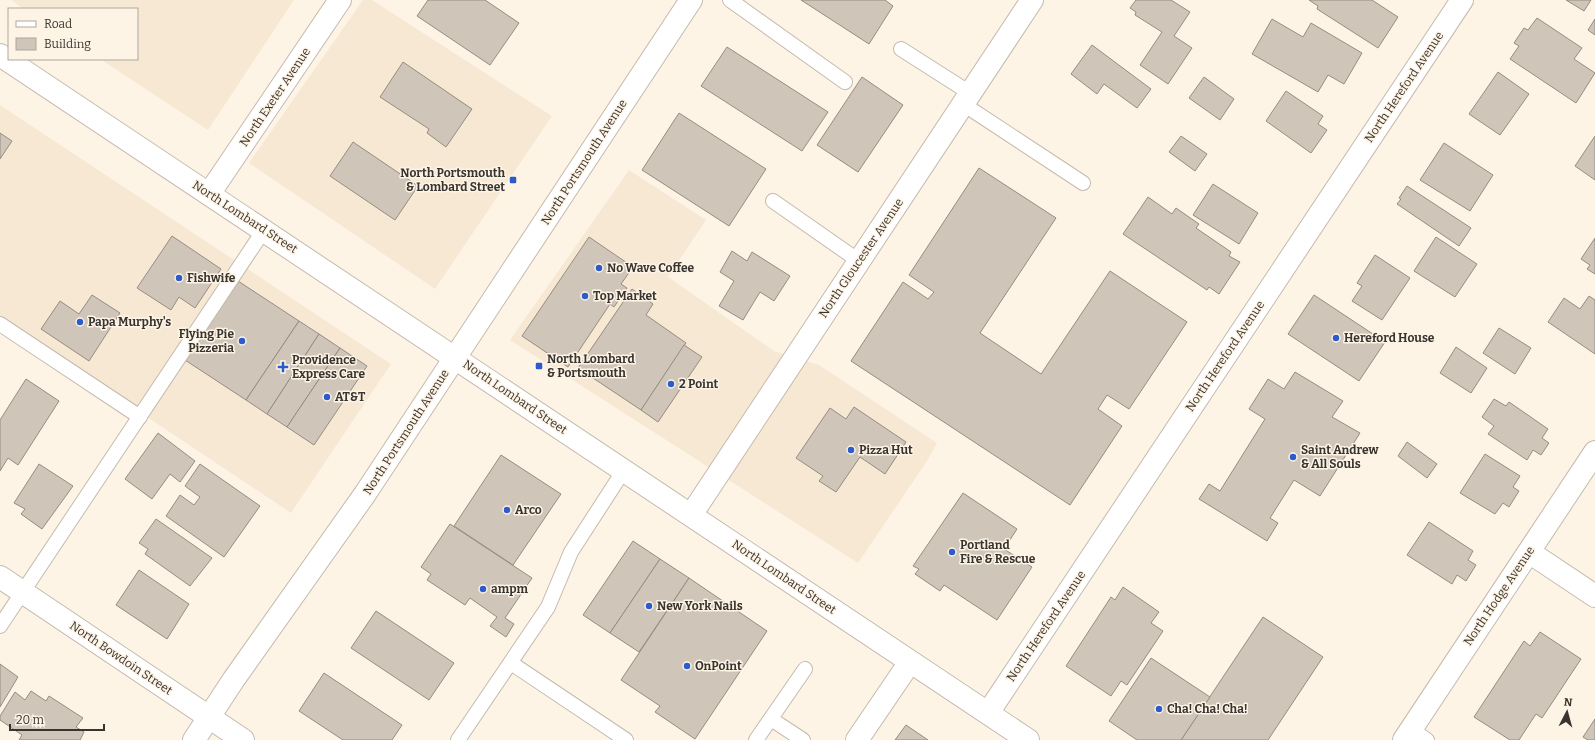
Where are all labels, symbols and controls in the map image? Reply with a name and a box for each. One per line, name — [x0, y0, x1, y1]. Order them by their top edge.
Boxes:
legend — [8, 8, 138, 60]
text: Road — [44, 17, 72, 31]
street label: North Hereford Avenue — [1362, 29, 1446, 145]
text: Building — [44, 37, 91, 51]
street label: North Exeter Avenue — [237, 45, 313, 149]
street label: North Portsmouth Avenue — [538, 97, 630, 227]
place label: North Portsmouth & Lombard Street — [400, 166, 505, 194]
marker: North Portsmouth & Lombard Street — [508, 175, 518, 185]
street label: North Lombard Street — [190, 178, 301, 257]
street label: North Gloucester Avenue — [816, 196, 906, 320]
place label: No Wave Coffee — [607, 261, 695, 275]
marker: No Wave Coffee — [594, 263, 604, 273]
place label: Fishwife — [187, 271, 236, 285]
marker: Fishwife — [174, 273, 184, 283]
place label: Top Market — [593, 289, 657, 303]
marker: Top Market — [580, 291, 590, 301]
street label: North Hereford Avenue — [1183, 298, 1267, 414]
place label: Papa Murphy's — [88, 315, 171, 329]
marker: Papa Murphy's — [75, 317, 85, 327]
place label: Flying Pie Pizzeria — [179, 327, 234, 355]
place label: Hereford House — [1344, 331, 1435, 345]
marker: Hereford House — [1331, 333, 1341, 343]
marker: Flying Pie Pizzeria — [237, 336, 247, 346]
place label: North Lombard & Portsmouth — [547, 352, 635, 380]
place label: Providence Express Care — [292, 353, 366, 381]
street label: North Lombard Street — [460, 357, 570, 437]
marker: Providence Express Care — [277, 361, 289, 373]
marker: North Lombard & Portsmouth — [534, 361, 544, 371]
street label: North Portsmouth Avenue — [360, 367, 452, 497]
place label: 2 Point — [679, 377, 719, 391]
marker: 2 Point — [666, 379, 676, 389]
place label: AT&T — [335, 390, 366, 404]
marker: AT&T — [322, 392, 332, 402]
place label: Pizza Hut — [859, 443, 913, 457]
place label: Saint Andrew & All Souls — [1301, 443, 1379, 471]
marker: Pizza Hut — [846, 445, 856, 455]
marker: Saint Andrew & All Souls — [1288, 452, 1298, 462]
place label: Arco — [515, 503, 542, 517]
marker: Arco — [502, 505, 512, 515]
street label: North Lombard Street — [729, 537, 839, 617]
place label: Portland Fire & Rescue — [960, 538, 1036, 566]
street label: North Hodge Avenue — [1461, 544, 1537, 648]
marker: Portland Fire & Rescue — [947, 547, 957, 557]
street label: North Hereford Avenue — [1004, 568, 1088, 684]
place label: ampm — [491, 582, 528, 596]
marker: ampm — [478, 584, 488, 594]
place label: New York Nails — [657, 599, 743, 613]
marker: New York Nails — [644, 601, 654, 611]
street label: North Bowdoin Street — [67, 618, 175, 698]
place label: OnPoint — [695, 659, 742, 673]
marker: OnPoint — [682, 661, 692, 671]
north arrow — [1547, 692, 1587, 732]
text: N — [1563, 696, 1573, 710]
place label: Cha! Cha! Cha! — [1167, 702, 1248, 716]
marker: Cha! Cha! Cha! — [1154, 704, 1164, 714]
scale bar — [10, 706, 104, 732]
text: 20 m — [16, 713, 45, 727]

